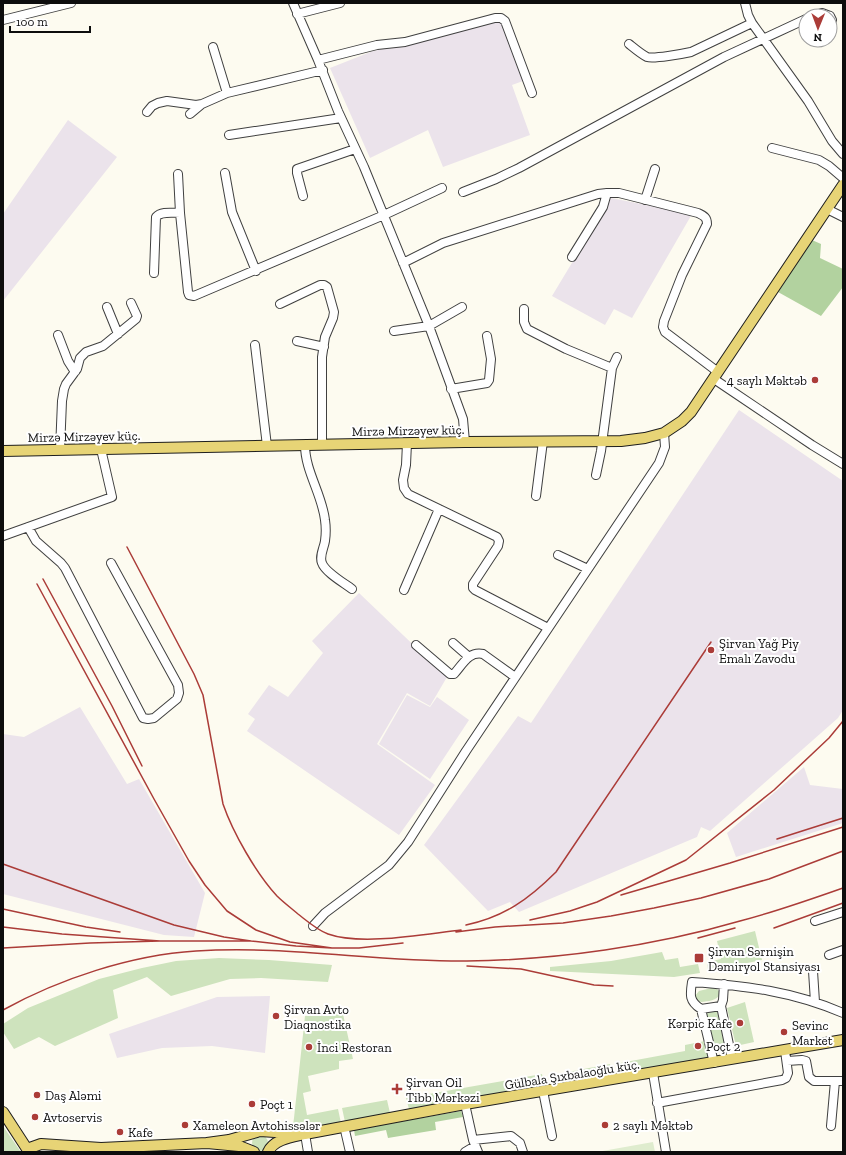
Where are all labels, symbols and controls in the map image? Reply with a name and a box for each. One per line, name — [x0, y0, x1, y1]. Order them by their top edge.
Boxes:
scale bar — [10, 8, 90, 34]
north arrow — [798, 8, 838, 48]
text: 100 m — [16, 15, 48, 29]
text: N — [813, 31, 822, 44]
place label: 4 saylı Məktəb — [727, 373, 807, 388]
marker: 4 saylı Məktəb — [810, 375, 820, 385]
street label: Mirzə Mirzəyev küç. — [352, 422, 464, 439]
street label: Mirzə Mirzəyev küç. — [28, 428, 140, 445]
place label: Şirvan Yağ Piy Emalı Zavodu — [719, 636, 799, 666]
marker: Şirvan Yağ Piy Emalı Zavodu — [706, 645, 716, 655]
place label: Şirvan Sərnişin Dəmiryol Stansiyası — [708, 944, 820, 974]
marker: Şirvan Sərnişin Dəmiryol Stansiyası — [693, 952, 705, 964]
place label: Şirvan Avto Diaqnostika — [284, 1002, 352, 1032]
marker: Şirvan Avto Diaqnostika — [271, 1011, 281, 1021]
place label: Kərpic Kafe — [668, 1016, 732, 1031]
marker: Kərpic Kafe — [735, 1018, 745, 1028]
place label: Sevinc Market — [792, 1018, 833, 1048]
marker: Sevinc Market — [779, 1027, 789, 1037]
place label: Poçt 2 — [706, 1039, 741, 1054]
place label: İnci Restoran — [317, 1040, 392, 1055]
marker: Poçt 2 — [693, 1041, 703, 1051]
marker: İnci Restoran — [304, 1042, 314, 1052]
street label: Gülbala Şıxbalaoğlu küç. — [504, 1056, 641, 1093]
place label: Şirvan Oil Tibb Mərkəzi — [406, 1075, 480, 1105]
marker: Şirvan Oil Tibb Mərkəzi — [391, 1083, 403, 1095]
place label: Daş Aləmi — [45, 1088, 102, 1103]
marker: Daş Aləmi — [32, 1090, 42, 1100]
place label: Poçt 1 — [260, 1097, 293, 1112]
marker: Poçt 1 — [247, 1099, 257, 1109]
place label: Avtoservis — [43, 1110, 102, 1125]
marker: Avtoservis — [30, 1112, 40, 1122]
place label: Xameleon Avtohissələr — [193, 1118, 320, 1133]
place label: 2 saylı Məktəb — [613, 1118, 693, 1133]
marker: Xameleon Avtohissələr — [180, 1120, 190, 1130]
marker: 2 saylı Məktəb — [600, 1120, 610, 1130]
place label: Kafe — [128, 1125, 153, 1140]
marker: Kafe — [115, 1127, 125, 1137]

